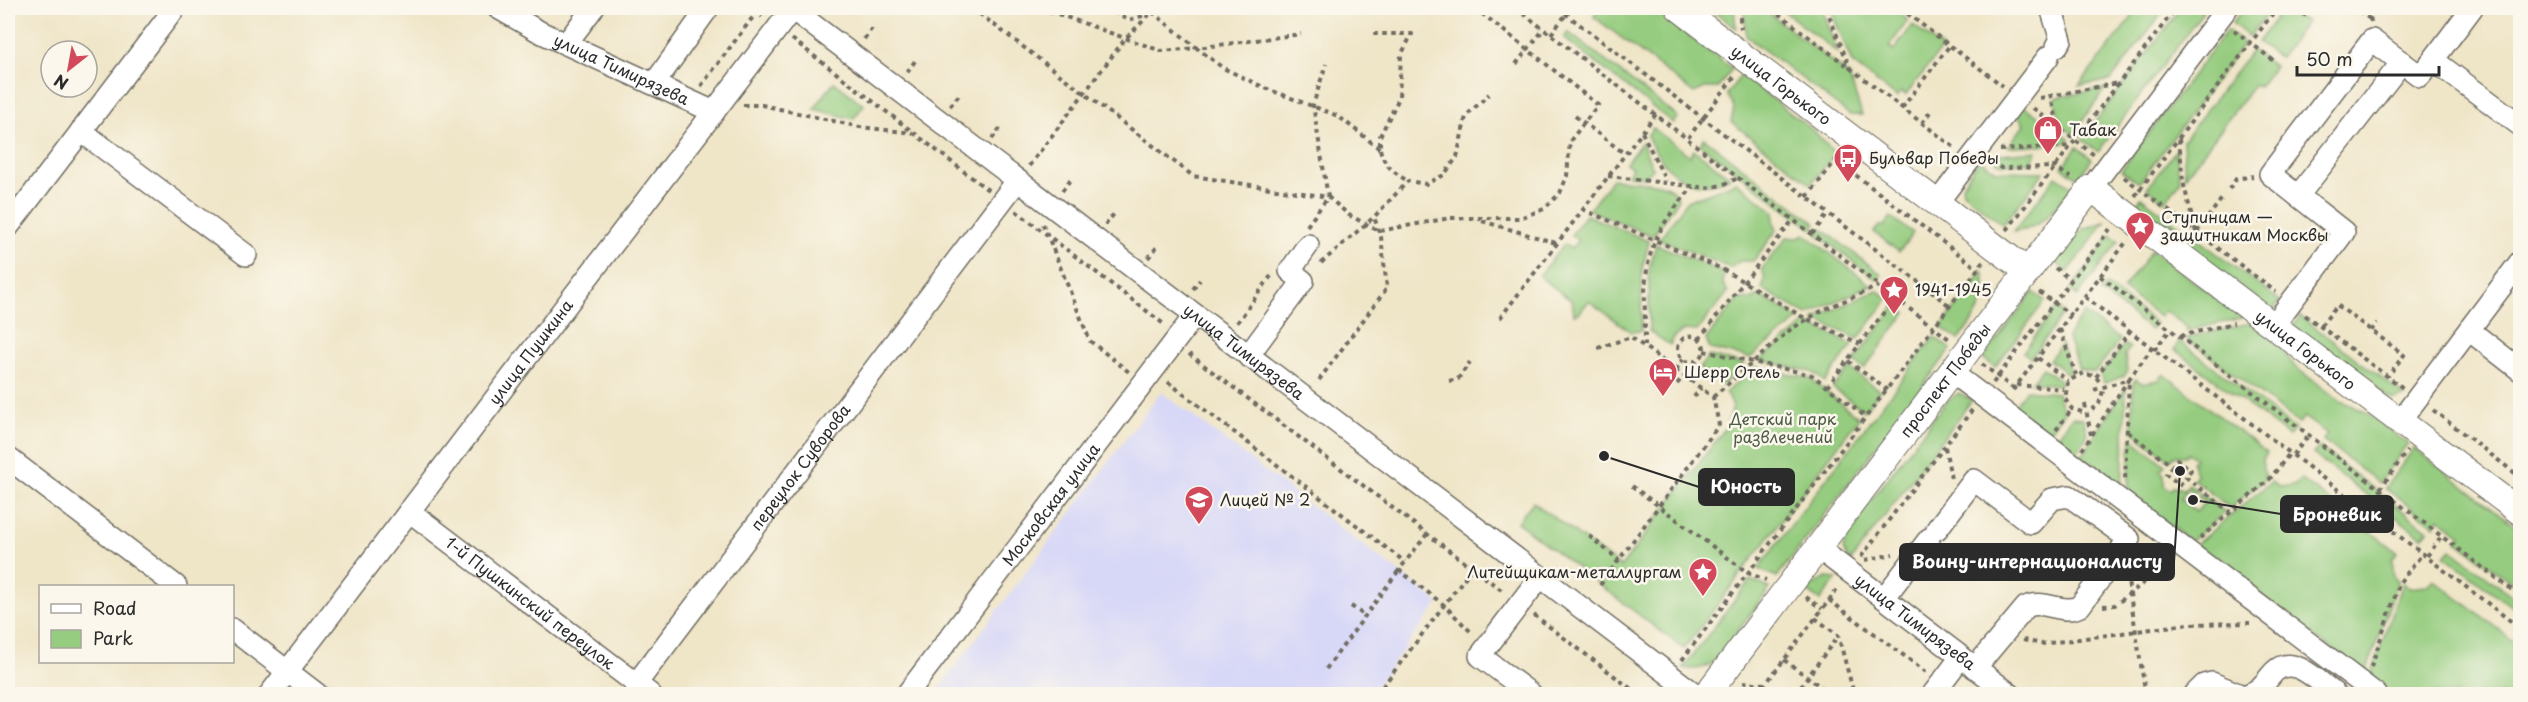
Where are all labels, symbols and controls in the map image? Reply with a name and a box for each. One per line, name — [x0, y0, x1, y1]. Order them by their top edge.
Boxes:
street label: улица Тимирязева — [550, 27, 694, 110]
street label: улица Горького — [1726, 38, 1837, 130]
north arrow — [39, 39, 99, 99]
scale bar — [2297, 39, 2440, 77]
text: 50 m — [2306, 45, 2353, 72]
text: N — [49, 69, 72, 96]
shop icon: Табак — [2032, 114, 2064, 156]
place label: Табак — [2069, 117, 2117, 141]
bus stop icon: Бульвар Победы — [1832, 142, 1864, 184]
place label: Бульвар Победы — [1869, 145, 1999, 169]
place label: Ступинцам — защитникам Москвы — [2160, 204, 2328, 246]
place icon: Ступинцам — защитникам Москвы — [2124, 210, 2156, 252]
place icon: 1941-1945 — [1878, 274, 1910, 316]
place label: 1941-1945 — [1915, 277, 1992, 301]
street label: улица Пушкина — [482, 294, 578, 409]
street label: улица Тимирязева — [1179, 297, 1310, 405]
street label: улица Горького — [2251, 303, 2361, 395]
street label: проспект Победы — [1893, 317, 1996, 442]
hotel icon: Шерр Отель — [1647, 356, 1679, 398]
place label: Шерр Отель — [1684, 359, 1780, 383]
street label: переулок Суворова — [744, 398, 855, 535]
park label: Детский парк развлечений — [1729, 406, 1837, 448]
street label: Московская улица — [996, 437, 1105, 570]
callout: Юность — [1699, 469, 1794, 505]
text: Юность — [1710, 472, 1782, 499]
school or university icon: Лицей № 2 — [1183, 484, 1215, 526]
place label: Лицей № 2 — [1220, 487, 1310, 511]
callout: Броневик — [2281, 496, 2393, 532]
text: Броневик — [2293, 500, 2382, 527]
street label: 1-й Пушкинский переулок — [441, 530, 621, 675]
callout: Воину-интернационалисту — [1900, 544, 2174, 580]
text: Воину-интернационалисту — [1912, 547, 2162, 574]
place icon: Литейщикам-металлургам — [1687, 556, 1719, 598]
place label: Литейщикам-металлургам — [1467, 559, 1682, 583]
street label: улица Тимирязева — [1850, 567, 1981, 675]
legend — [39, 585, 234, 663]
text: Road — [93, 594, 137, 621]
text: Park — [93, 624, 133, 651]

